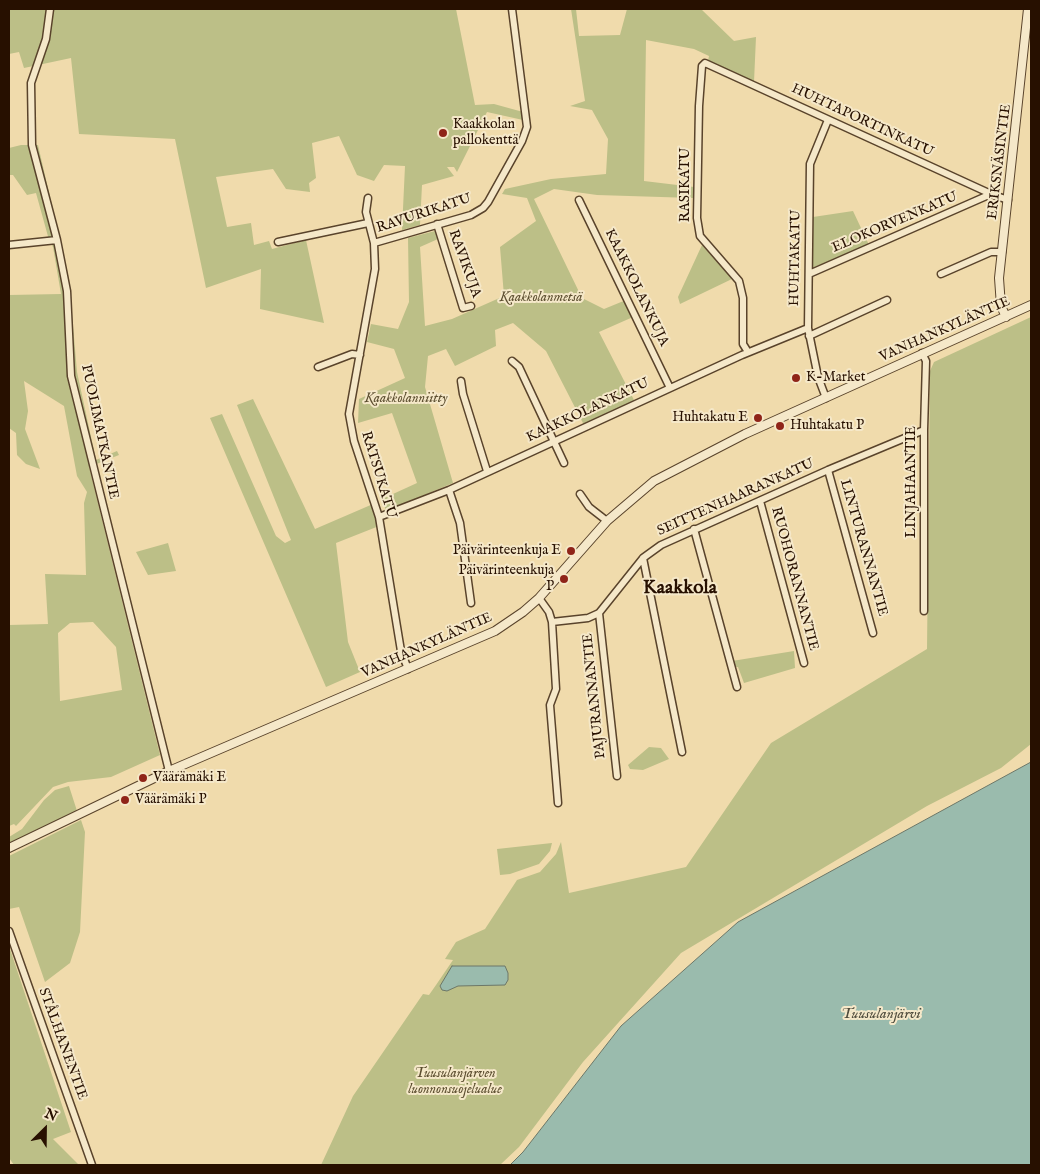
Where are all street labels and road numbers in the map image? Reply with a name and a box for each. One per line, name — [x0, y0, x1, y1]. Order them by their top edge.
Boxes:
street label: HUHTAPORTINKATU — [788, 81, 936, 161]
street label: ERIKSNÄSINTIE — [985, 103, 1015, 221]
street label: RASIKATU — [678, 148, 694, 222]
street label: ELOKORVENKATU — [830, 189, 960, 257]
street label: RAVURIKATU — [375, 191, 473, 237]
street label: HUHTAKATU — [787, 210, 805, 306]
street label: KAAKKOLANKUJA — [600, 227, 672, 349]
street label: RAVIKUJA — [444, 228, 484, 300]
street label: VANHANKYLÄNTIE — [877, 294, 1013, 366]
street label: PUOLIMATKANTIE — [77, 363, 121, 501]
street label: KAAKKOLANKATU — [524, 375, 652, 447]
street label: LINJAHAANTIE — [904, 426, 920, 538]
street label: RATSUKATU — [357, 429, 399, 521]
street label: SEITTENHAARANKATU — [655, 456, 817, 540]
street label: LINTURANNANTIE — [835, 478, 891, 618]
street label: RUOHORANNANTIE — [767, 505, 821, 653]
street label: VANHANKYLÄNTIE — [359, 610, 495, 682]
street label: PAJURANNANTIE — [580, 633, 610, 759]
street label: STÅLHANENTIE — [34, 986, 90, 1102]

